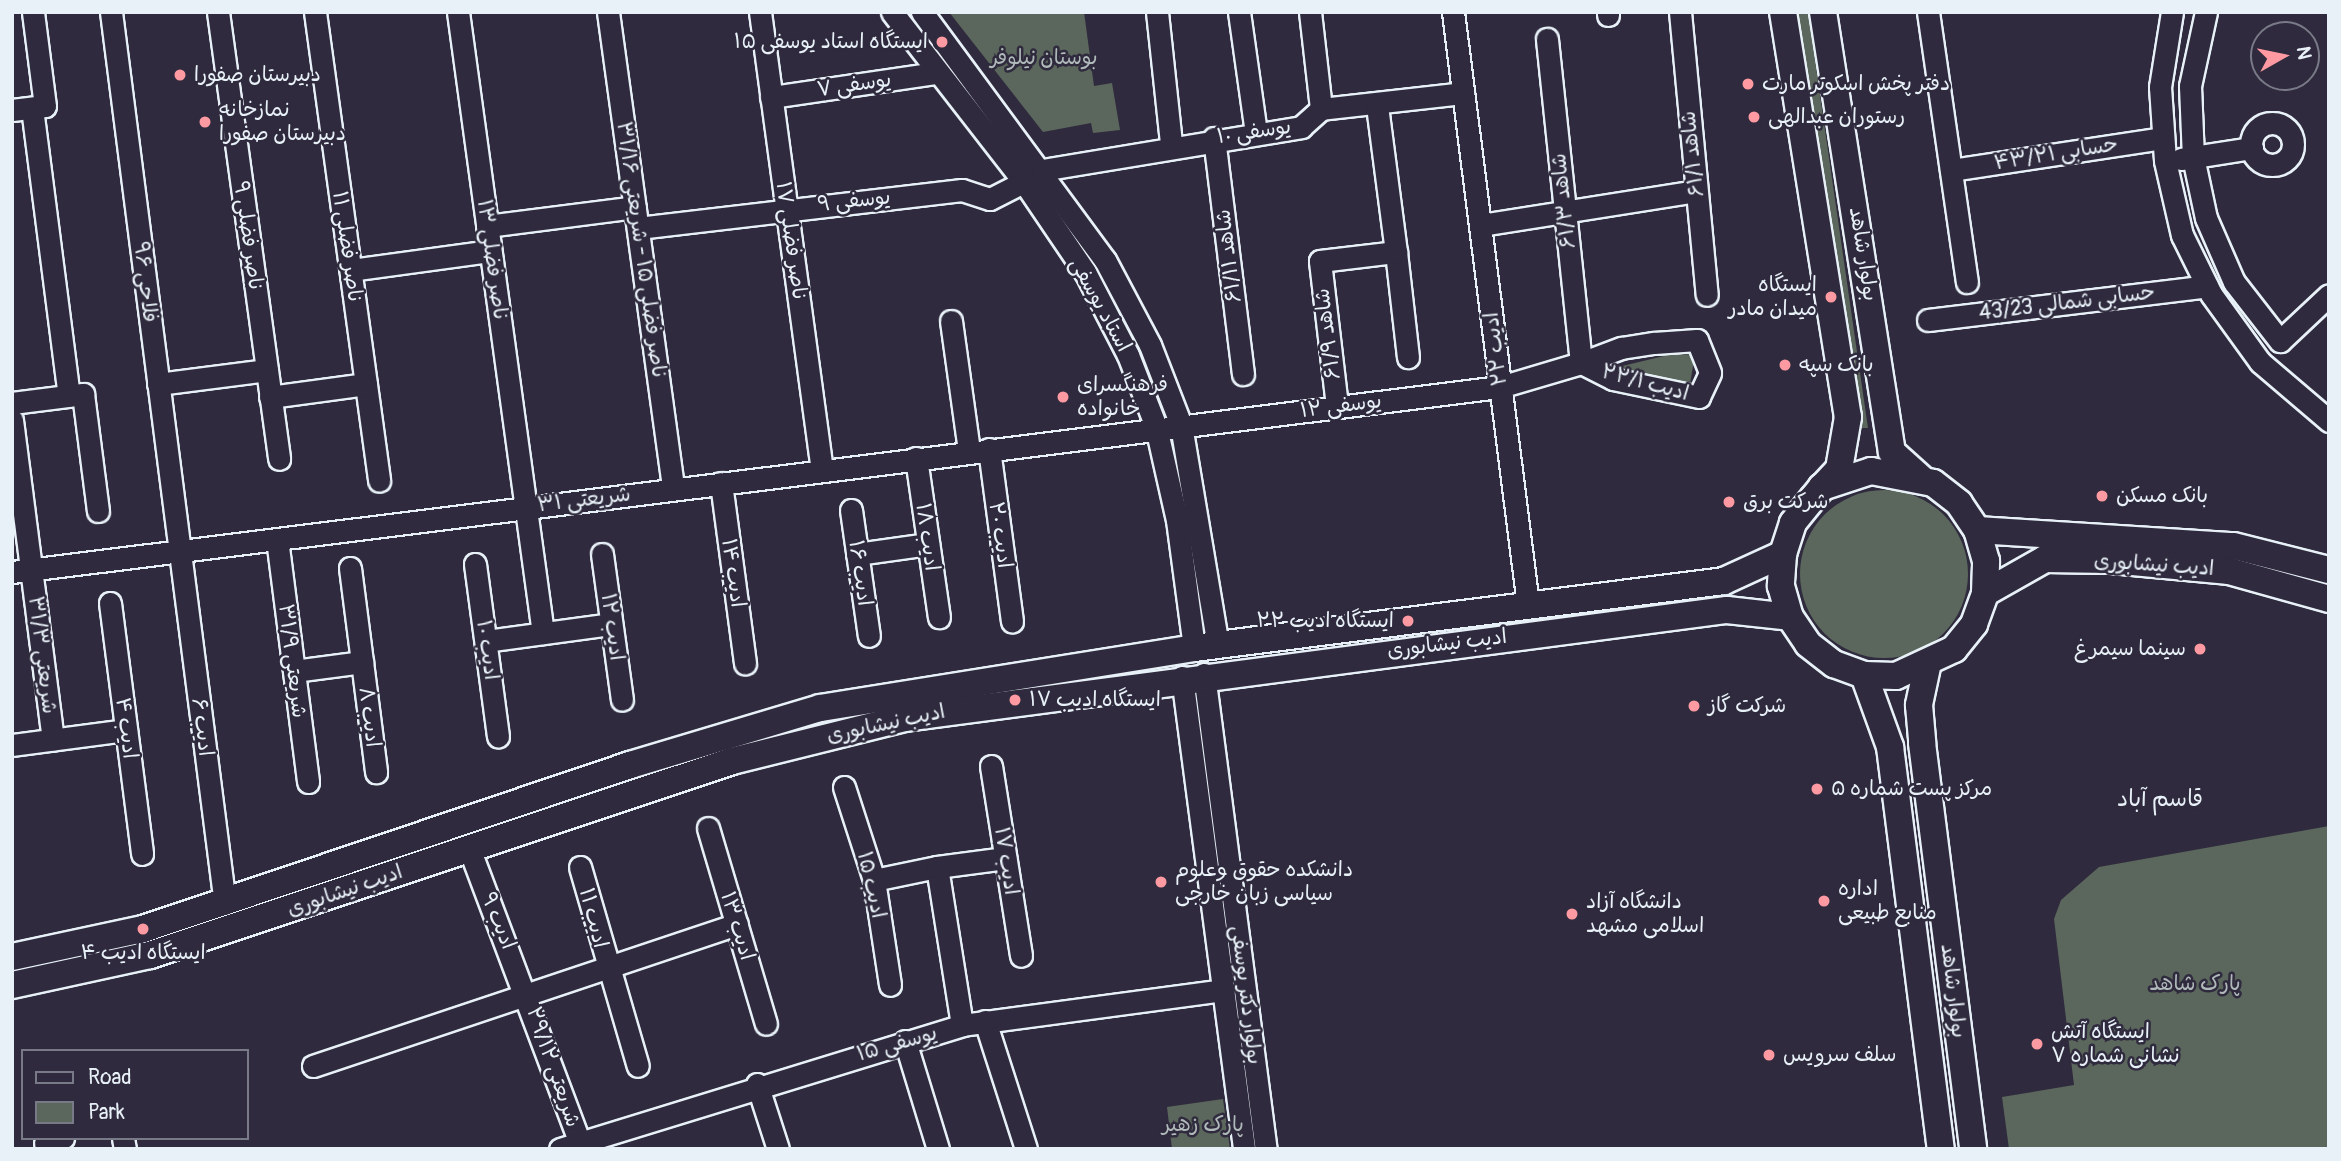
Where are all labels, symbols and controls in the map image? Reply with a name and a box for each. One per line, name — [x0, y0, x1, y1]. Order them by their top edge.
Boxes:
north arrow — [2250, 21, 2320, 91]
place label: ایستگاه استاد یوسفی ۱۵ — [734, 29, 928, 55]
marker: ایستگاه استاد یوسفی ۱۵ — [934, 34, 950, 50]
park label: بوستان نیلوفر — [990, 45, 1098, 71]
text: N — [2291, 45, 2317, 61]
place label: دبیرستان صفورا — [194, 62, 321, 88]
marker: دبیرستان صفورا — [172, 67, 188, 83]
street label: یوسفی ۷ — [815, 67, 893, 103]
place label: دفتر پخش اسکوتر مارت — [1762, 71, 1950, 97]
marker: دفتر پخش اسکوتر مارت — [1740, 76, 1756, 92]
place label: نمازخانه دبیرستان صفورا — [219, 97, 346, 147]
place label: رستوران عبدالهی — [1768, 104, 1905, 130]
marker: رستوران عبدالهی — [1746, 109, 1762, 125]
street label: شاهد ۶۱/۱ — [1676, 110, 1710, 198]
marker: نمازخانه دبیرستان صفورا — [197, 114, 213, 130]
street label: یوسفی ۱۰ — [1215, 114, 1293, 150]
street label: ناصر فضلی ۱۵ - شریعتی ۳۱/۱۶ — [610, 120, 672, 380]
street label: حسابی ۴۳/۲۱ — [1992, 132, 2120, 176]
street label: شاهد ۶۱/۳ — [1546, 152, 1582, 250]
street label: ناصر فضلی ۹ — [228, 180, 268, 292]
street label: ناصر فضلی ۱۷ — [770, 180, 812, 302]
street label: یوسفی ۹ — [816, 185, 892, 217]
street label: ناصر فضلی ۱۱ — [327, 190, 367, 304]
street label: ناصر فضلی ۱۳ — [471, 198, 513, 322]
street label: بولوار شاهد — [1843, 205, 1883, 303]
street label: شاهد ۶۱/۱۱ — [1211, 208, 1247, 304]
street label: فلاحی ۹۶ — [128, 240, 162, 324]
street label: استاد یوسفی — [1064, 253, 1136, 357]
place label: ایستگاه میدان مادر — [1728, 272, 1817, 322]
street label: حسابی شمالی 43/23 — [1978, 280, 2156, 326]
street label: شاهد ۶۱/۹ — [1310, 287, 1346, 381]
marker: ایستگاه میدان مادر — [1823, 289, 1839, 305]
street label: ادیب ۲۲ — [1479, 311, 1513, 387]
place label: بانک سپه — [1799, 352, 1874, 378]
marker: بانک سپه — [1777, 357, 1793, 373]
street label: ادیب ۲۲/۱ — [1599, 359, 1691, 407]
place label: فرهنگسرای خانواده — [1077, 372, 1168, 422]
street label: یوسفی ۱۲ — [1299, 388, 1383, 424]
marker: فرهنگسرای خانواده — [1055, 389, 1071, 405]
street label: شریعتی ۳۱ — [536, 482, 632, 518]
place label: بانک مسکن — [2116, 483, 2208, 509]
marker: بانک مسکن — [2094, 488, 2110, 504]
place label: شرکت برق — [1743, 489, 1829, 515]
marker: شرکت برق — [1721, 494, 1737, 510]
street label: ادیب ۲۰ — [983, 500, 1017, 570]
street label: ادیب ۱۸ — [910, 501, 944, 573]
street label: ادیب ۱۴ — [716, 537, 750, 609]
street label: ادیب ۱۶ — [843, 538, 877, 608]
street label: ادیب نیشابوری — [2093, 548, 2215, 582]
street label: ادیب ۱۲ — [595, 592, 629, 662]
street label: شریعتی ۳۱/۳ — [22, 595, 62, 715]
street label: شریعتی ۳۱/۹ — [273, 603, 311, 719]
place label: ایستگاه ادیب ۲۲ — [1256, 608, 1394, 634]
marker: ایستگاه ادیب ۲۲ — [1400, 613, 1416, 629]
street label: ادیب ۱۰ — [470, 618, 504, 682]
street label: ادیب نیشابوری — [1386, 624, 1508, 664]
place label: سینما سیمرغ — [2074, 636, 2186, 662]
marker: سینما سیمرغ — [2192, 641, 2208, 657]
street label: ادیب ۸ — [353, 685, 385, 749]
place label: ایستگاه ادیب ۱۷ — [1029, 687, 1161, 713]
marker: ایستگاه ادیب ۱۷ — [1007, 692, 1023, 708]
place label: شرکت گاز — [1708, 693, 1786, 719]
street label: ادیب ۴ — [110, 696, 142, 760]
street label: ادیب ۶ — [186, 696, 218, 758]
marker: شرکت گاز — [1686, 698, 1702, 714]
street label: ادیب نیشابوری — [824, 699, 948, 749]
place label: مرکز پست شماره ۵ — [1831, 776, 1992, 802]
marker: مرکز پست شماره ۵ — [1809, 781, 1825, 797]
district label: قاسم آباد — [2117, 785, 2203, 813]
street label: ادیب ۱۷ — [988, 825, 1024, 897]
street label: ادیب ۱۵ — [851, 849, 891, 921]
place label: دانشکده حقوق وعلوم سیاسی زبان خارجی — [1175, 857, 1353, 907]
street label: ادیب نیشابوری — [284, 859, 406, 923]
marker: دانشکده حقوق وعلوم سیاسی زبان خارجی — [1153, 874, 1169, 890]
place label: اداره منابع طبیعی — [1838, 876, 1937, 926]
street label: ادیب ۱۱ — [573, 885, 613, 951]
street label: ادیب ۹ — [475, 889, 521, 953]
street label: ادیب ۱۳ — [715, 889, 759, 963]
place label: دانشگاه آزاد اسلامی مشهد — [1586, 889, 1704, 939]
marker: اداره منابع طبیعی — [1816, 893, 1832, 909]
marker: دانشگاه آزاد اسلامی مشهد — [1564, 906, 1580, 922]
marker: ایستگاه ادیب ۴ — [135, 921, 151, 937]
street label: بولوار دکتر یوسفی — [1225, 924, 1267, 1066]
place label: ایستگاه ادیب ۴ — [80, 940, 206, 966]
street label: بولوار شاهد — [1935, 942, 1971, 1040]
park label: پارک شاهد — [2149, 971, 2241, 997]
street label: شریعتی ۲۹/۱۲ — [521, 1003, 585, 1131]
place label: ایستگاه آتش نشانی شماره ۷ — [2051, 1019, 2180, 1069]
street label: یوسفی ۱۵ — [854, 1021, 940, 1067]
marker: ایستگاه آتش نشانی شماره ۷ — [2029, 1036, 2045, 1052]
place label: سلف سرویس — [1783, 1042, 1896, 1068]
marker: سلف سرویس — [1761, 1047, 1777, 1063]
legend — [21, 1049, 248, 1140]
text: Road — [88, 1064, 132, 1091]
text: Park — [88, 1099, 125, 1126]
park label: پارک زهیر — [1162, 1112, 1244, 1138]

